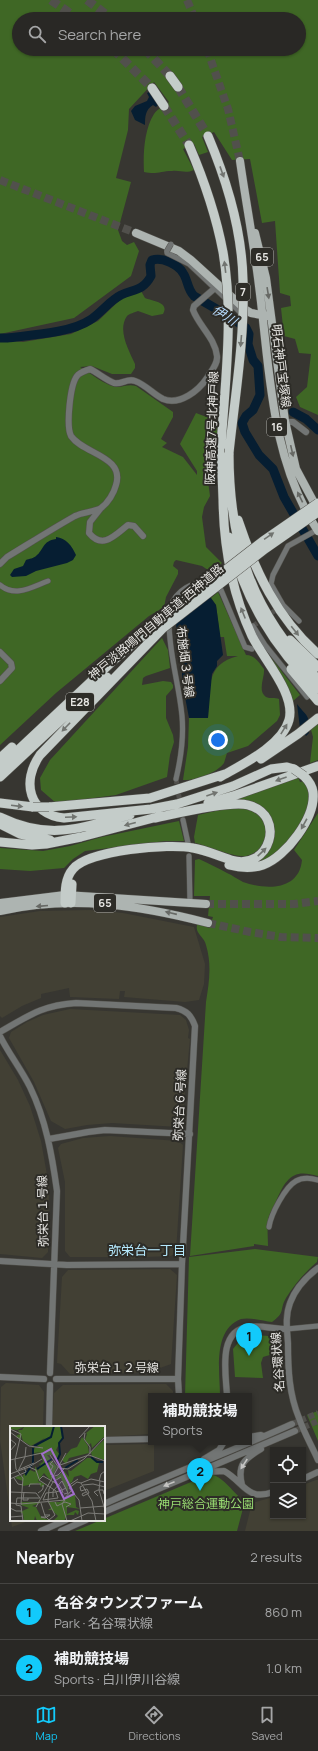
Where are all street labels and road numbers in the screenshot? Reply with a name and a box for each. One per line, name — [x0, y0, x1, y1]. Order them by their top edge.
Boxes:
road number: 65 — [251, 248, 273, 266]
road number: 7 — [236, 283, 250, 301]
street label: 明石神戸宝塚線 — [268, 323, 295, 409]
street label: 阪神高速7号北神戸線 — [201, 371, 222, 485]
road number: 16 — [267, 418, 287, 436]
street label: 神戸淡路鳴門自動車道;西神道路 — [84, 560, 227, 683]
street label: 布施畑３号線 — [173, 625, 198, 699]
road number: E28 — [66, 693, 94, 711]
road number: 65 — [94, 894, 116, 912]
street label: 弥栄台６号線 — [169, 1069, 190, 1141]
street label: 弥栄台１号線 — [33, 1175, 52, 1247]
street label: 名谷環状線 — [267, 1332, 288, 1393]
street label: 弥栄台１２号線 — [75, 1359, 159, 1376]

